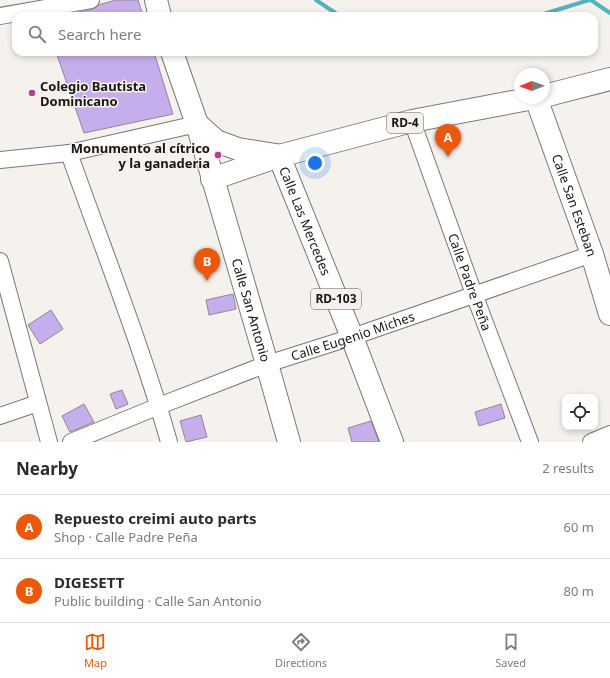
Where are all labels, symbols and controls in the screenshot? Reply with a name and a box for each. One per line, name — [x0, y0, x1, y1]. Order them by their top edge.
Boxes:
search box — [12, 12, 598, 56]
icon: search — [26, 23, 48, 45]
text: Search here — [58, 24, 141, 44]
north arrow — [514, 68, 550, 104]
place label: Colegio Bautista Dominicano — [40, 77, 146, 110]
marker: Colegio Bautista Dominicano — [27, 88, 37, 98]
road number: RD-4 — [387, 113, 423, 133]
pin: A — [435, 124, 461, 157]
place label: Monumento al cítrico y la ganaderia — [71, 139, 210, 172]
marker: Monumento al cítrico y la ganaderia — [213, 150, 223, 160]
street label: Calle San Esteban — [548, 152, 601, 259]
your location — [305, 153, 325, 173]
street label: Calle Las Mercedes — [275, 164, 335, 278]
street label: Calle Padre Peña — [444, 231, 496, 333]
pin: B — [194, 248, 220, 281]
street label: Calle San Antonio — [228, 256, 275, 364]
road number: RD-103 — [311, 289, 361, 309]
street label: Calle Eugenio Miches — [288, 307, 417, 365]
map controls — [562, 394, 598, 430]
button: locate — [562, 394, 598, 430]
text: Nearby — [16, 457, 78, 480]
text: 2 results — [542, 459, 594, 477]
text: Repuesto creimi auto parts — [54, 508, 257, 528]
text: A — [25, 518, 34, 536]
text: 60 m — [564, 518, 594, 536]
text: Shop · Calle Padre Peña — [54, 528, 198, 546]
text: DIGESETT — [54, 572, 124, 592]
text: B — [25, 582, 33, 600]
text: 80 m — [564, 582, 594, 600]
text: Public building · Calle San Antonio — [54, 592, 262, 610]
tab: Map — [84, 631, 107, 670]
tab: Directions — [275, 631, 327, 670]
tab: Saved — [495, 631, 526, 670]

